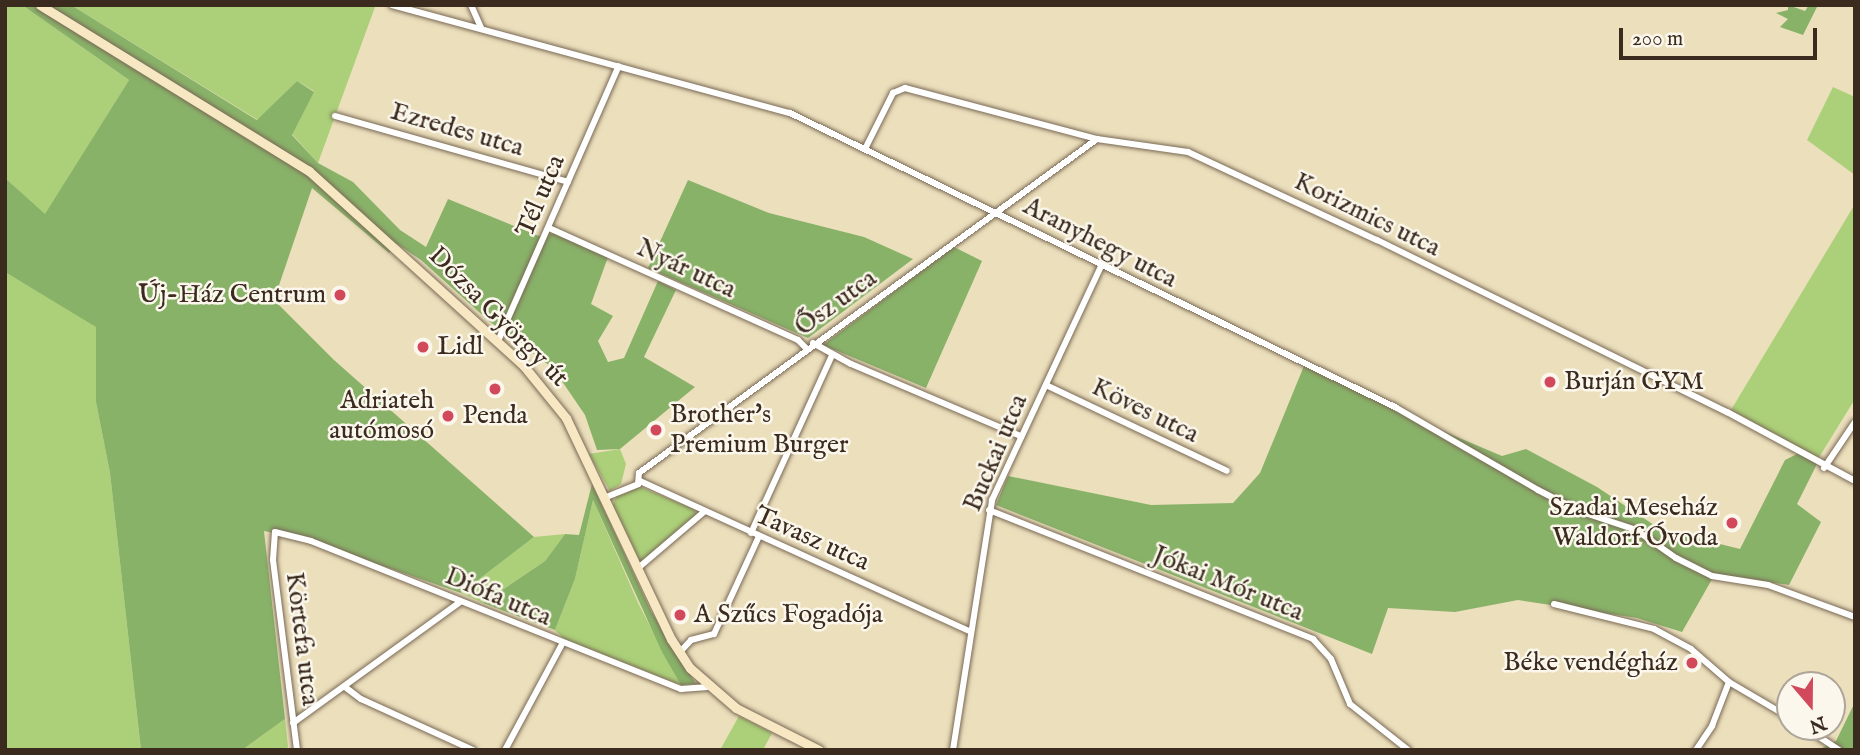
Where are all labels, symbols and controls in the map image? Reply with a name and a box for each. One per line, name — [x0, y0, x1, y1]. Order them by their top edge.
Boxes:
scale bar — [1622, 14, 1820, 58]
text: 200 m — [1632, 26, 1683, 53]
street label: Ezredes utca — [387, 96, 527, 164]
street label: Tél utca — [510, 150, 572, 242]
street label: Korizmics utca — [1289, 166, 1445, 264]
street label: Aranyhegy utca — [1018, 191, 1182, 295]
street label: Nyár utca — [631, 232, 741, 306]
street label: Dózsa György út — [421, 240, 575, 394]
street label: Ősz utca — [789, 263, 883, 343]
place label: Új-Ház Centrum — [138, 279, 326, 311]
marker: Új-Ház Centrum — [332, 287, 348, 303]
place label: Lidl — [437, 331, 483, 363]
marker: Lidl — [415, 339, 431, 355]
place label: Burján GYM — [1564, 366, 1704, 398]
street label: Köves utca — [1086, 372, 1204, 450]
marker: Burján GYM — [1542, 374, 1558, 390]
marker: Penda — [487, 381, 503, 397]
place label: Adriateh autómosó — [329, 385, 434, 446]
street label: Buckai utca — [957, 390, 1035, 516]
place label: Brother's Premium Burger — [670, 399, 848, 460]
place label: Penda — [462, 400, 528, 432]
marker: Adriateh autómosó — [440, 408, 456, 424]
marker: Brother's Premium Burger — [648, 422, 664, 438]
place label: Szadai Meseház Waldorf Óvoda — [1549, 492, 1718, 554]
street label: Tavasz utca — [750, 500, 874, 578]
marker: Szadai Meseház Waldorf Óvoda — [1724, 515, 1740, 531]
street label: Jókai Mór utca — [1148, 540, 1308, 628]
street label: Diófa utca — [440, 561, 556, 633]
street label: Körtefa utca — [278, 571, 326, 707]
place label: A Szűcs Fogadója — [694, 599, 883, 631]
marker: A Szűcs Fogadója — [672, 607, 688, 623]
place label: Béke vendégház — [1503, 647, 1678, 679]
marker: Béke vendégház — [1684, 655, 1700, 671]
north arrow — [1776, 671, 1846, 741]
text: N — [1806, 710, 1829, 738]

